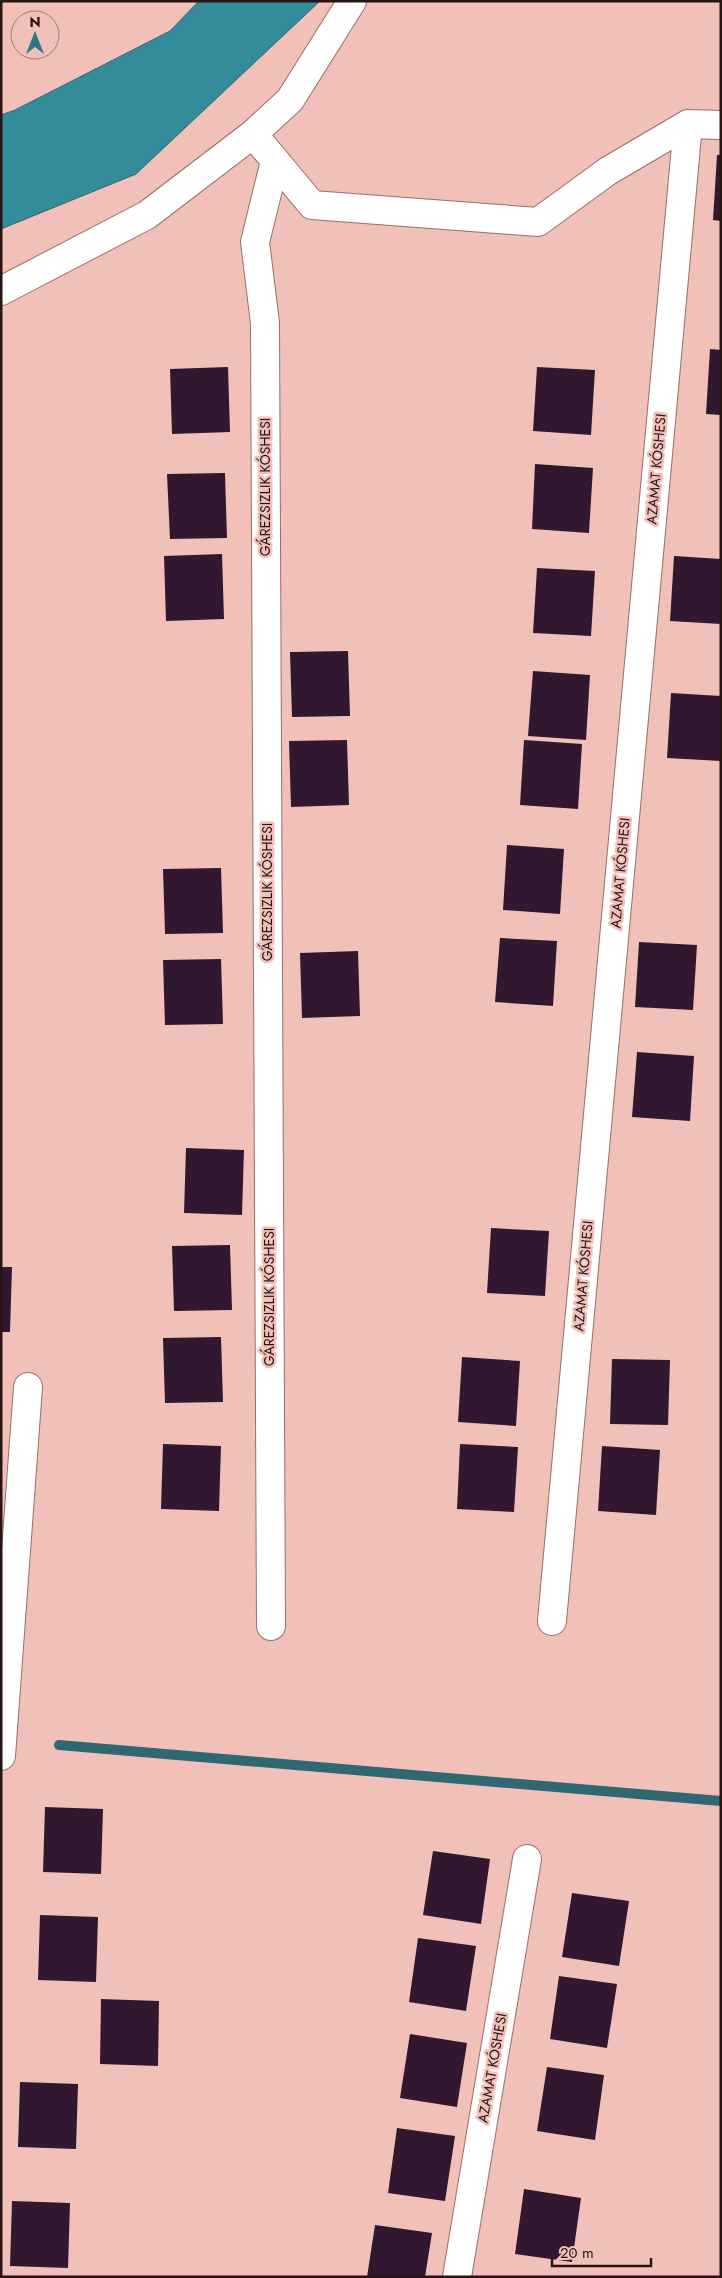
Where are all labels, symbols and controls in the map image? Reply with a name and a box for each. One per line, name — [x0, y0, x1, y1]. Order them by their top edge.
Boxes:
north arrow — [10, 10, 60, 60]
text: N — [29, 12, 41, 32]
street label: AZAMAT KÓSHESI — [641, 413, 671, 525]
street label: ǴÁREZSIZLIK KÓSHESI — [255, 418, 275, 556]
street label: AZAMAT KÓSHESI — [605, 817, 635, 929]
street label: ǴÁREZSIZLIK KÓSHESI — [257, 823, 277, 961]
street label: AZAMAT KÓSHESI — [568, 1220, 598, 1332]
street label: ǴÁREZSIZLIK KÓSHESI — [259, 1228, 279, 1366]
street label: AZAMAT KÓSHESI — [472, 2012, 512, 2124]
scale bar — [552, 2236, 651, 2268]
text: 20 m — [560, 2242, 594, 2264]

